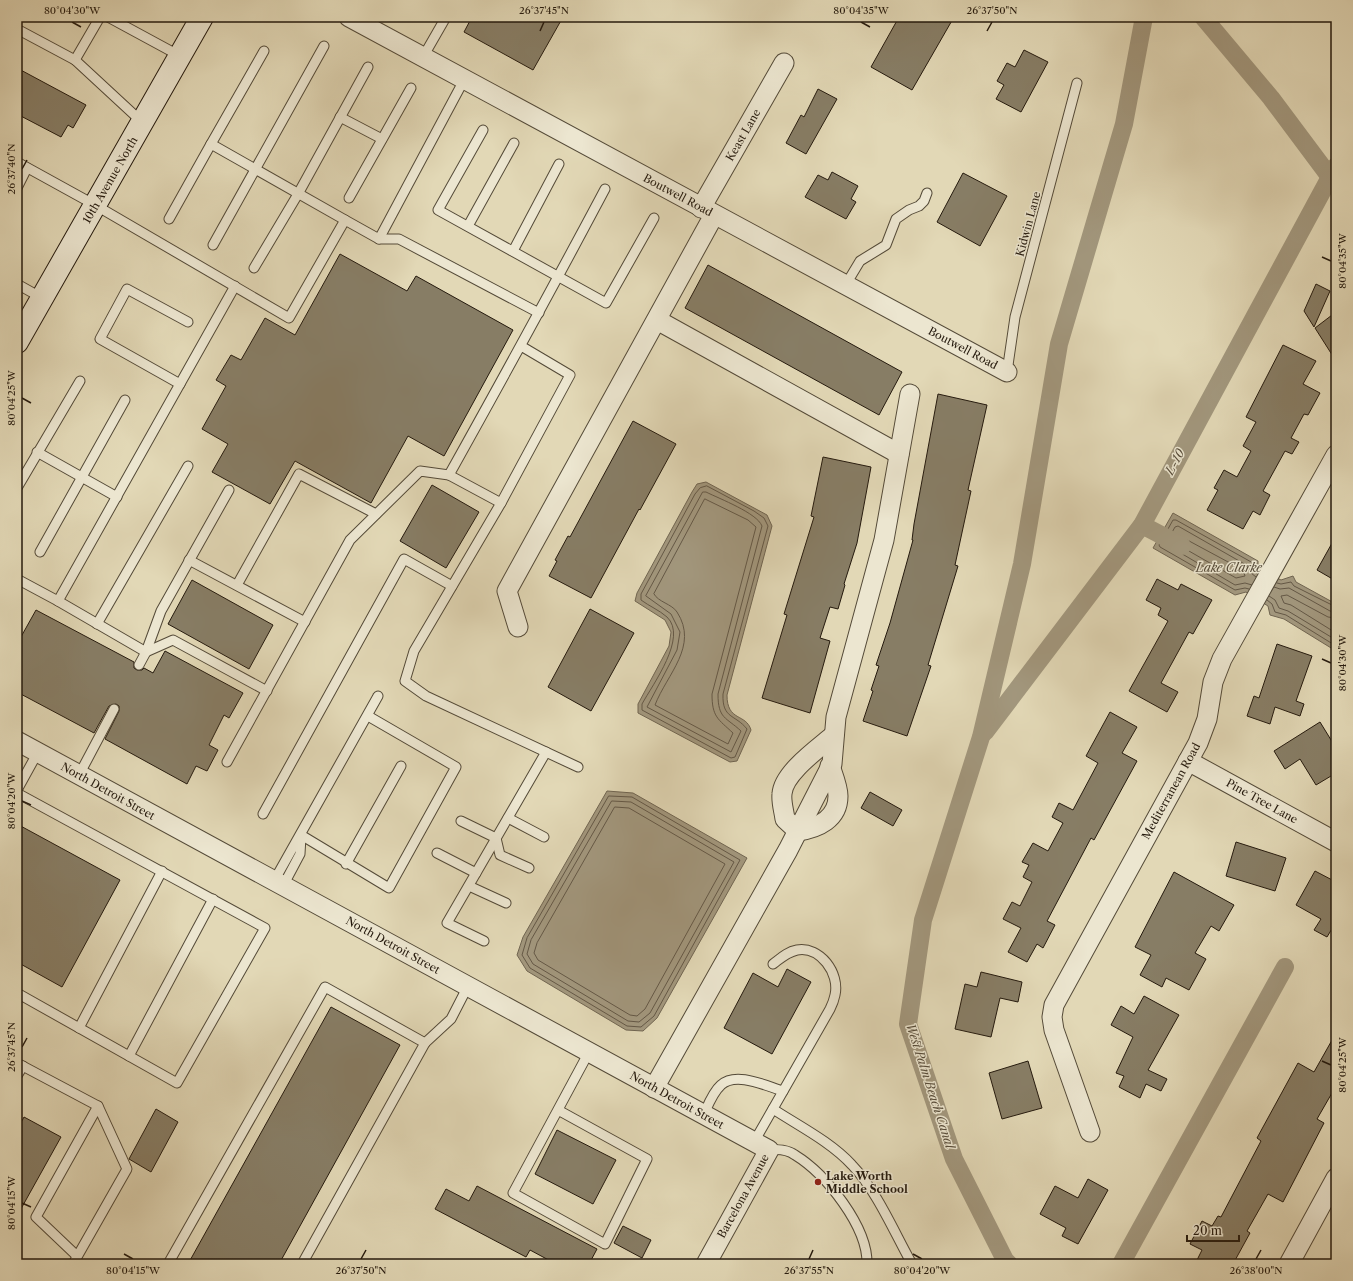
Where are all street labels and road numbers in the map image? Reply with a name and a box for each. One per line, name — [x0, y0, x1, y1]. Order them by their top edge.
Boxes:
street label: Keast Lane — [722, 106, 764, 164]
street label: 10th Avenue North — [79, 134, 141, 226]
street label: Boutwell Road — [641, 171, 715, 219]
street label: Kidwin Lane — [1013, 190, 1043, 258]
street label: Boutwell Road — [926, 324, 1000, 372]
street label: Mediterranean Road — [1139, 740, 1203, 842]
street label: North Detroit Street — [58, 759, 158, 823]
street label: Pine Tree Lane — [1224, 776, 1300, 826]
street label: North Detroit Street — [343, 913, 443, 977]
street label: North Detroit Street — [627, 1068, 727, 1132]
street label: Barcelona Avenue — [714, 1151, 772, 1241]

